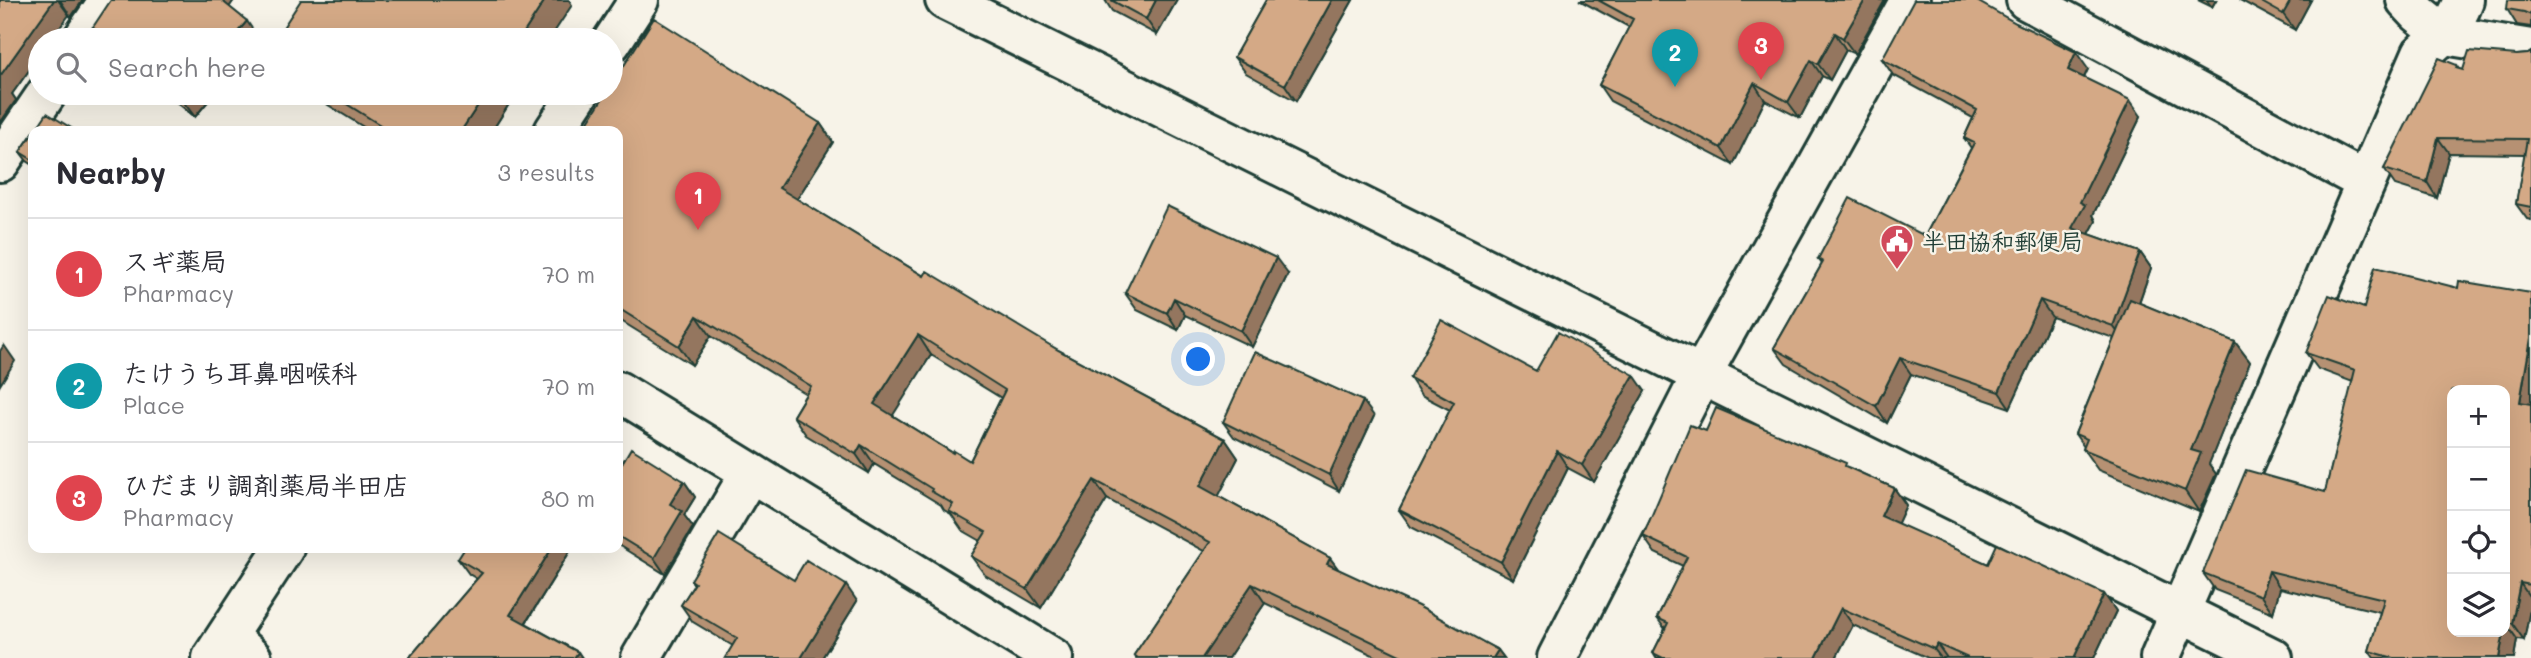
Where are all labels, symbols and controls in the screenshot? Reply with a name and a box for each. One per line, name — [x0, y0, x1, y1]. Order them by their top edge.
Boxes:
pin: 3 — [1738, 22, 1784, 80]
search box — [28, 28, 623, 105]
pin: 2 — [1652, 29, 1698, 87]
icon: search — [52, 48, 90, 86]
text: Search here — [108, 50, 266, 84]
text: Nearby — [56, 152, 166, 192]
text: 3 results — [498, 157, 595, 187]
pin: 1 — [675, 172, 721, 230]
public building icon: 半田協和郵便局 — [1878, 222, 1916, 271]
place label: 半田協和郵便局 — [1922, 226, 2083, 256]
text: スギ薬局 — [123, 244, 227, 278]
text: 1 — [74, 259, 84, 289]
text: 70 m — [542, 259, 595, 289]
text: Pharmacy — [123, 278, 234, 308]
your location — [1181, 342, 1215, 376]
text: たけうち耳鼻咽喉科 — [123, 356, 357, 390]
text: 2 — [73, 371, 85, 401]
text: 70 m — [542, 371, 595, 401]
map controls — [2447, 385, 2510, 637]
button: + — [2447, 385, 2510, 448]
text: Place — [123, 390, 185, 420]
button: − — [2447, 448, 2510, 511]
text: ひだまり調剤薬局半田店 — [123, 468, 409, 502]
text: 3 — [72, 483, 86, 513]
text: 80 m — [541, 483, 595, 513]
text: Pharmacy — [123, 502, 234, 532]
button: locate — [2447, 511, 2510, 574]
button: layers — [2447, 574, 2510, 637]

